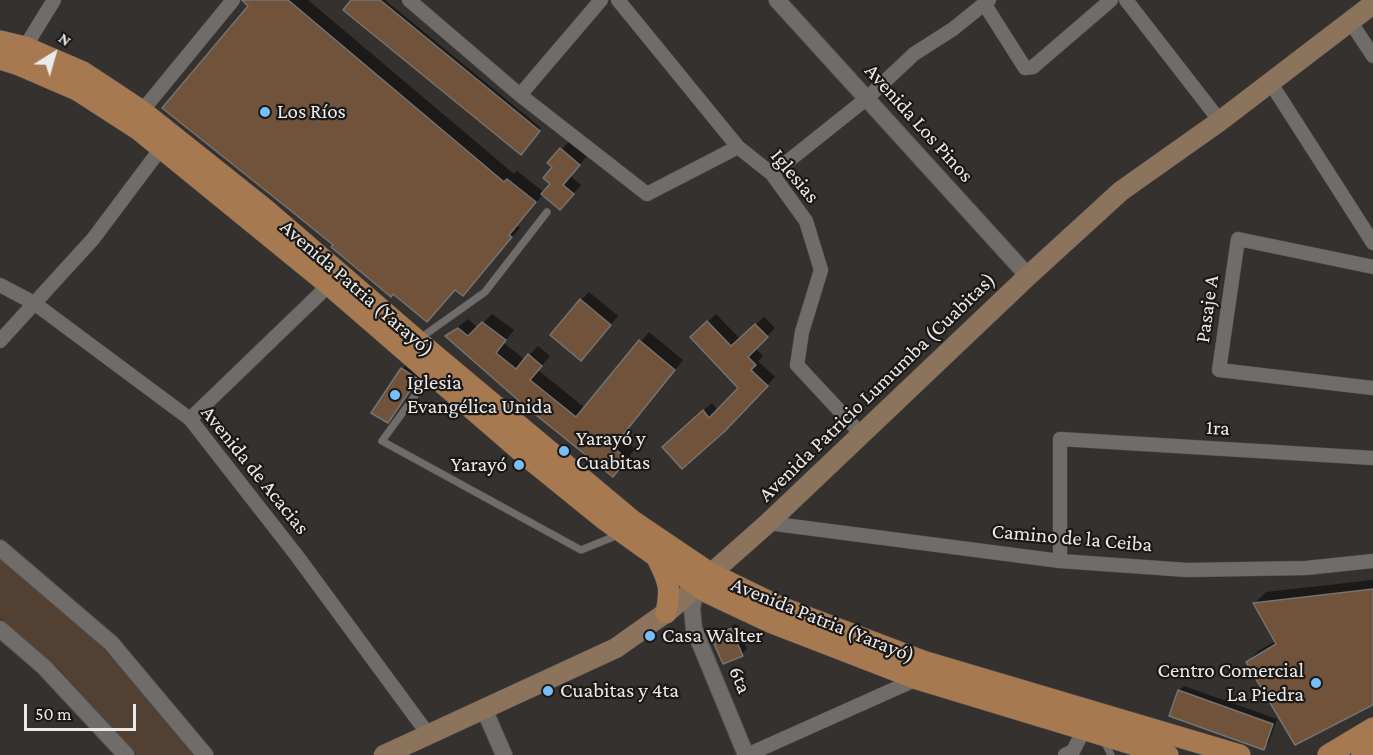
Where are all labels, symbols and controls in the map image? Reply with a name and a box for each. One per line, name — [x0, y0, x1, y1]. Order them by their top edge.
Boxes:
north arrow — [24, 24, 84, 84]
text: N — [56, 29, 75, 49]
street label: Avenida Los Pinos — [859, 59, 979, 187]
place label: Los Ríos — [277, 99, 346, 125]
marker: Los Ríos — [258, 105, 272, 119]
street label: Iglesias — [765, 144, 825, 208]
street label: Avenida Patria (Yarayó) — [275, 214, 439, 362]
street label: Avenida Patricio Lumumba (Cuabitas) — [753, 267, 1001, 507]
street label: Pasaje A — [1190, 274, 1224, 344]
place label: Iglesia Evangélica Unida — [407, 370, 552, 420]
marker: Iglesia Evangélica Unida — [388, 388, 402, 402]
street label: Avenida de Acacias — [195, 400, 315, 540]
street label: 1ra — [1205, 415, 1231, 441]
place label: Yarayó y Cuabitas — [576, 426, 650, 476]
marker: Yarayó y Cuabitas — [557, 444, 571, 458]
place label: Yarayó — [451, 452, 507, 478]
marker: Yarayó — [512, 458, 526, 472]
street label: Camino de la Ceiba — [991, 518, 1153, 558]
street label: Avenida Patria (Yarayó) — [728, 572, 918, 668]
place label: Casa Walter — [662, 623, 763, 649]
marker: Casa Walter — [643, 629, 657, 643]
place label: Centro Comercial La Piedra — [1158, 658, 1304, 708]
street label: 6ta — [723, 663, 757, 697]
marker: Centro Comercial La Piedra — [1309, 676, 1323, 690]
place label: Cuabitas y 4ta — [560, 678, 679, 704]
marker: Cuabitas y 4ta — [541, 684, 555, 698]
scale bar — [27, 692, 140, 730]
text: 50 m — [35, 704, 72, 724]

